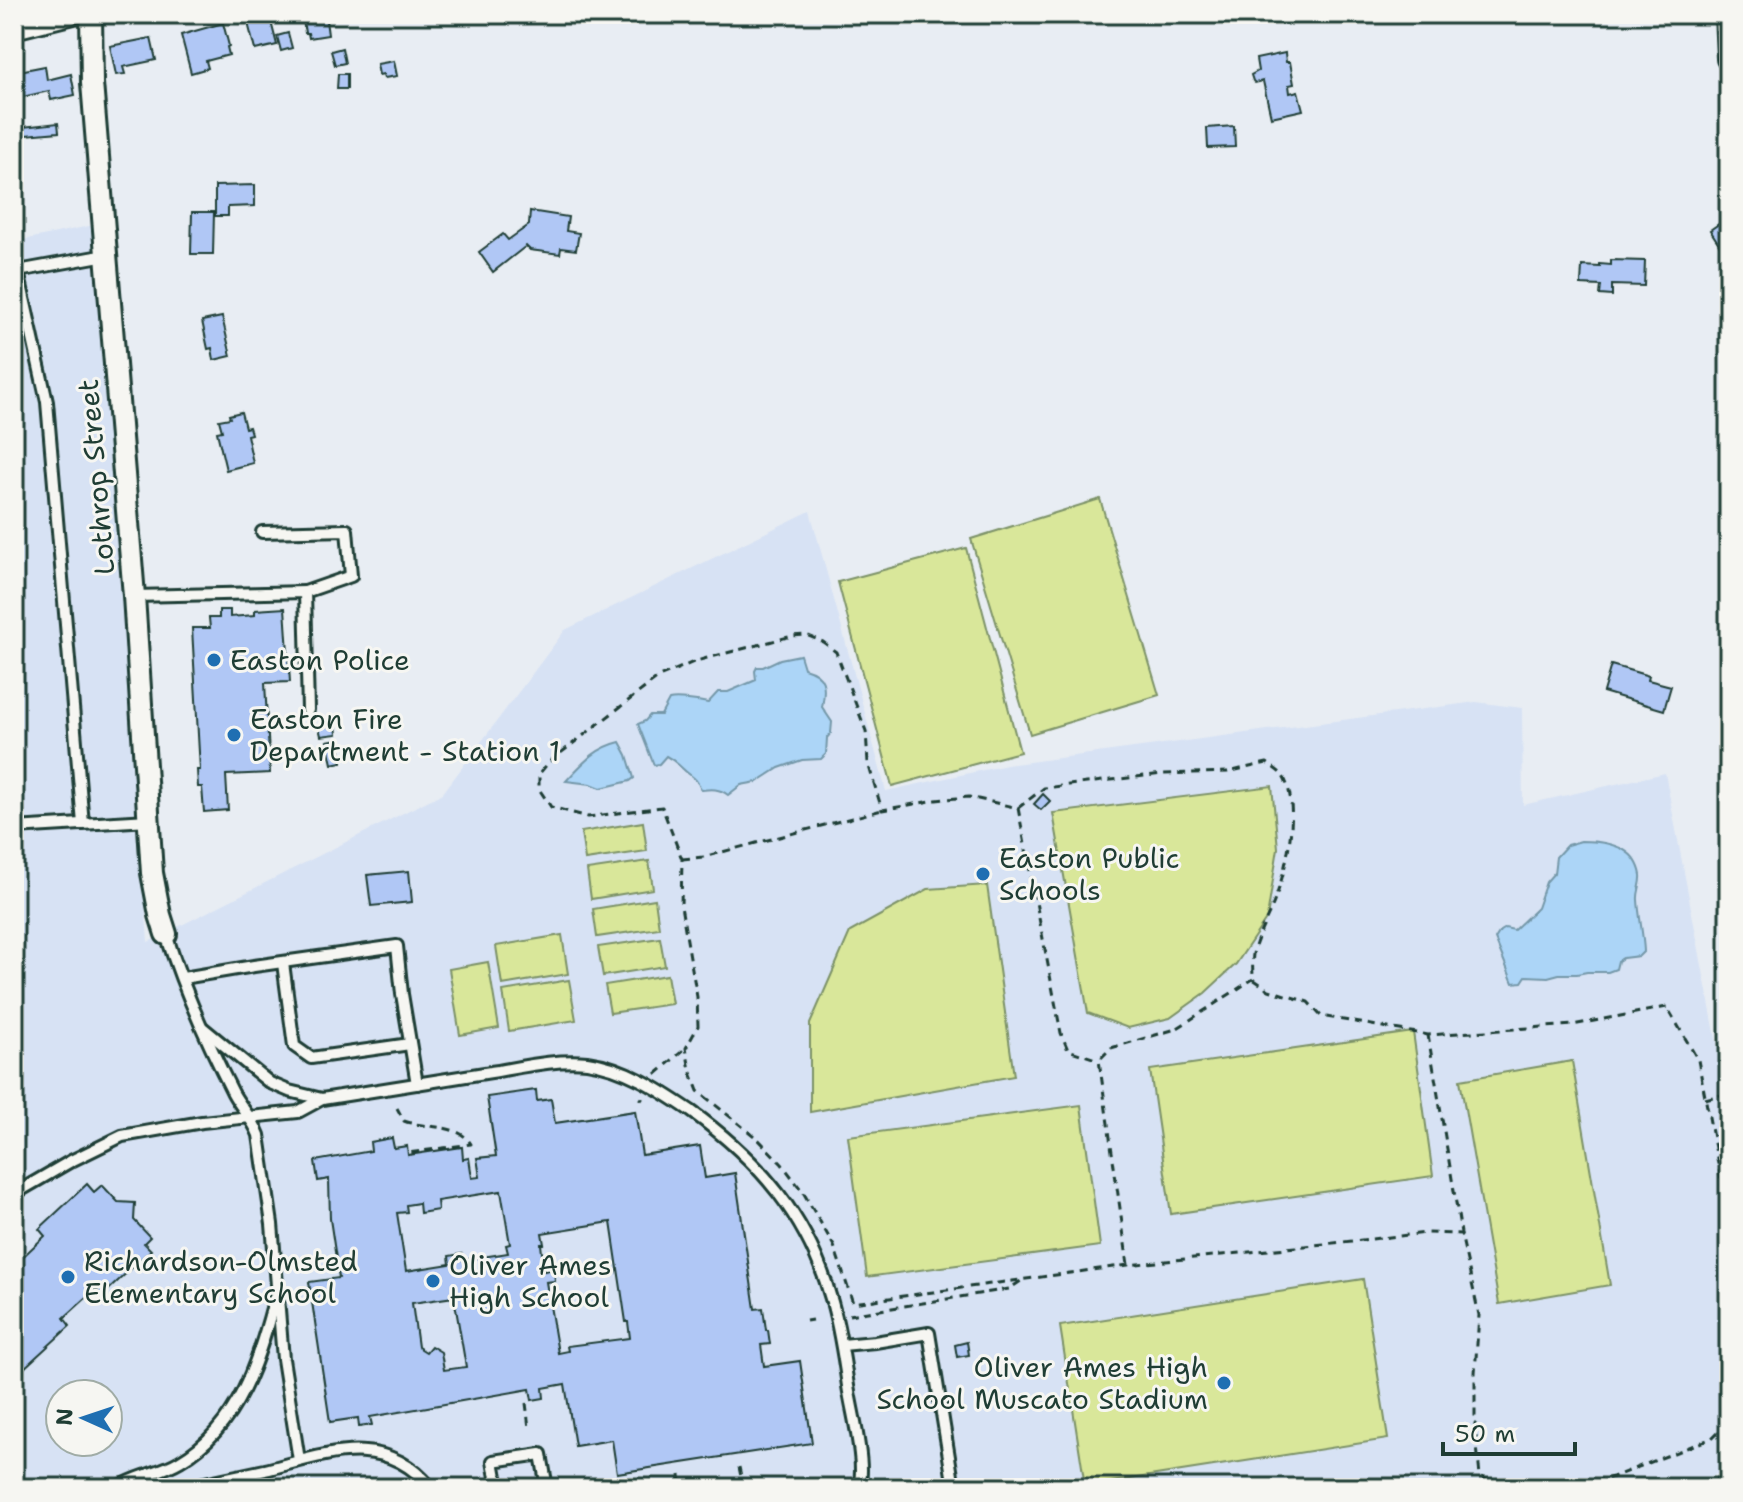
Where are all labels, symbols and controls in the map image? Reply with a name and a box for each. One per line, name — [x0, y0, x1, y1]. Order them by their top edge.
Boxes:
street label: Lothrop Street — [69, 377, 123, 577]
place label: Easton Police — [230, 641, 410, 679]
marker: Easton Police — [205, 651, 223, 669]
place label: Easton Fire Department - Station 1 — [250, 700, 561, 770]
marker: Easton Fire Department - Station 1 — [225, 726, 243, 744]
place label: Easton Public Schools — [999, 839, 1180, 909]
marker: Easton Public Schools — [974, 865, 992, 883]
place label: Richardson-Olmsted Elementary School — [84, 1242, 358, 1312]
place label: Oliver Ames High School — [449, 1246, 612, 1316]
marker: Richardson-Olmsted Elementary School — [59, 1268, 77, 1286]
marker: Oliver Ames High School — [424, 1272, 442, 1290]
place label: Oliver Ames High School Muscato Stadium — [877, 1348, 1208, 1418]
marker: Oliver Ames High School Muscato Stadium — [1215, 1374, 1233, 1392]
north arrow — [44, 1378, 124, 1458]
scale bar — [1443, 1406, 1575, 1456]
text: N — [50, 1408, 79, 1426]
text: 50 m — [1455, 1418, 1515, 1450]

